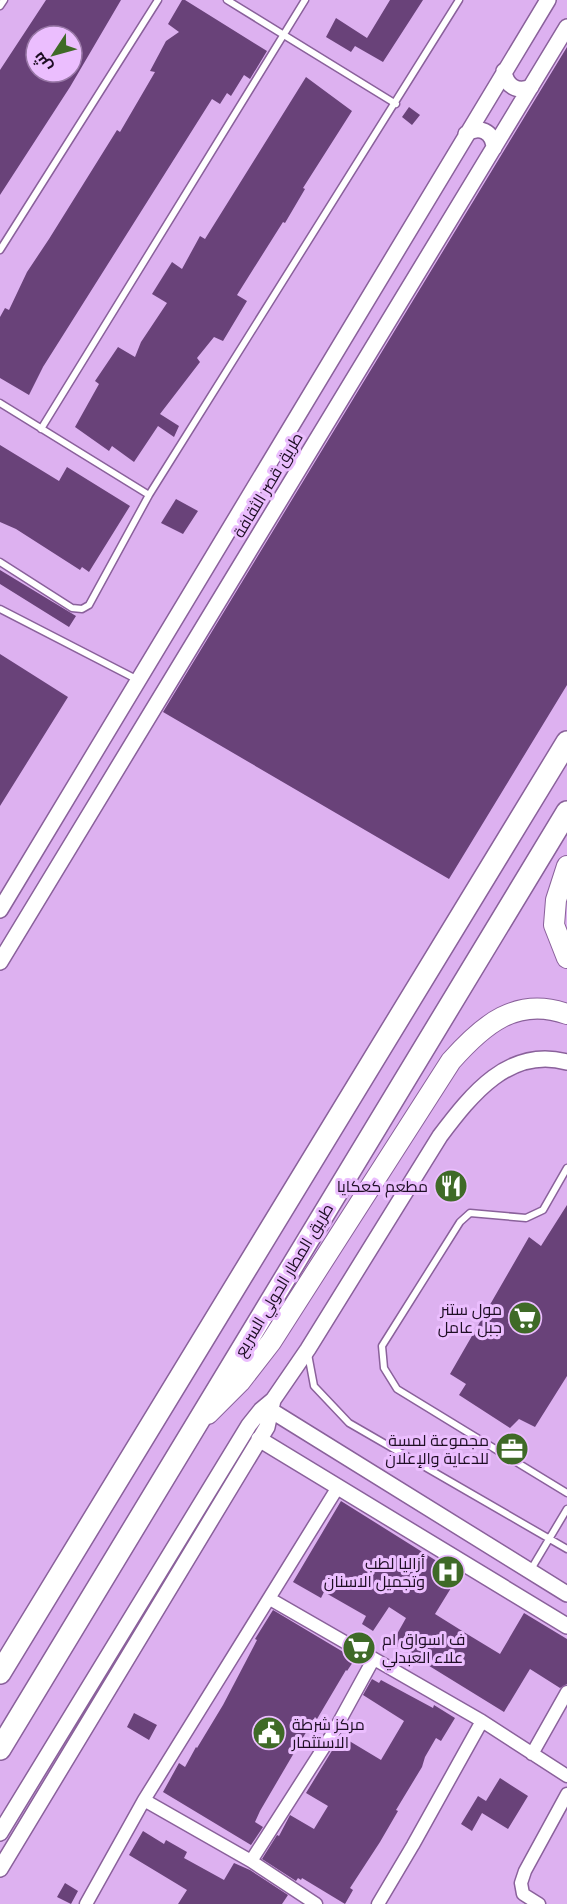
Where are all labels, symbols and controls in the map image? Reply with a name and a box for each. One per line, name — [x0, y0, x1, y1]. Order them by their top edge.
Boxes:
north arrow — [24, 24, 84, 84]
text: ش — [29, 49, 56, 76]
street label: طريق قصر الثقافة — [229, 429, 308, 542]
restaurant icon: مطعم كعكايا — [433, 1168, 469, 1204]
place label: مطعم كعكايا — [337, 1177, 428, 1198]
street label: طريق المطار الحولي السريع — [231, 1200, 341, 1362]
place label: مول ستنر جبل عامل — [438, 1300, 502, 1338]
supermarket icon: مول ستنر جبل عامل — [507, 1300, 543, 1336]
place label: مجموعة لمسة للدعاية والإعلان — [385, 1431, 489, 1469]
office icon: مجموعة لمسة للدعاية والإعلان — [494, 1431, 530, 1467]
place label: أزاليا لطب وتجميل الاسنان — [324, 1554, 425, 1592]
hospital icon: أزاليا لطب وتجميل الاسنان — [430, 1554, 466, 1590]
supermarket icon: ف اسواق ام علاء العبدلي — [341, 1630, 377, 1666]
place label: ف اسواق ام علاء العبدلي — [382, 1630, 466, 1671]
public building icon: مركز شرطة الاستثمار — [251, 1715, 287, 1751]
place label: مركز شرطة الاستثمار — [291, 1715, 365, 1752]

